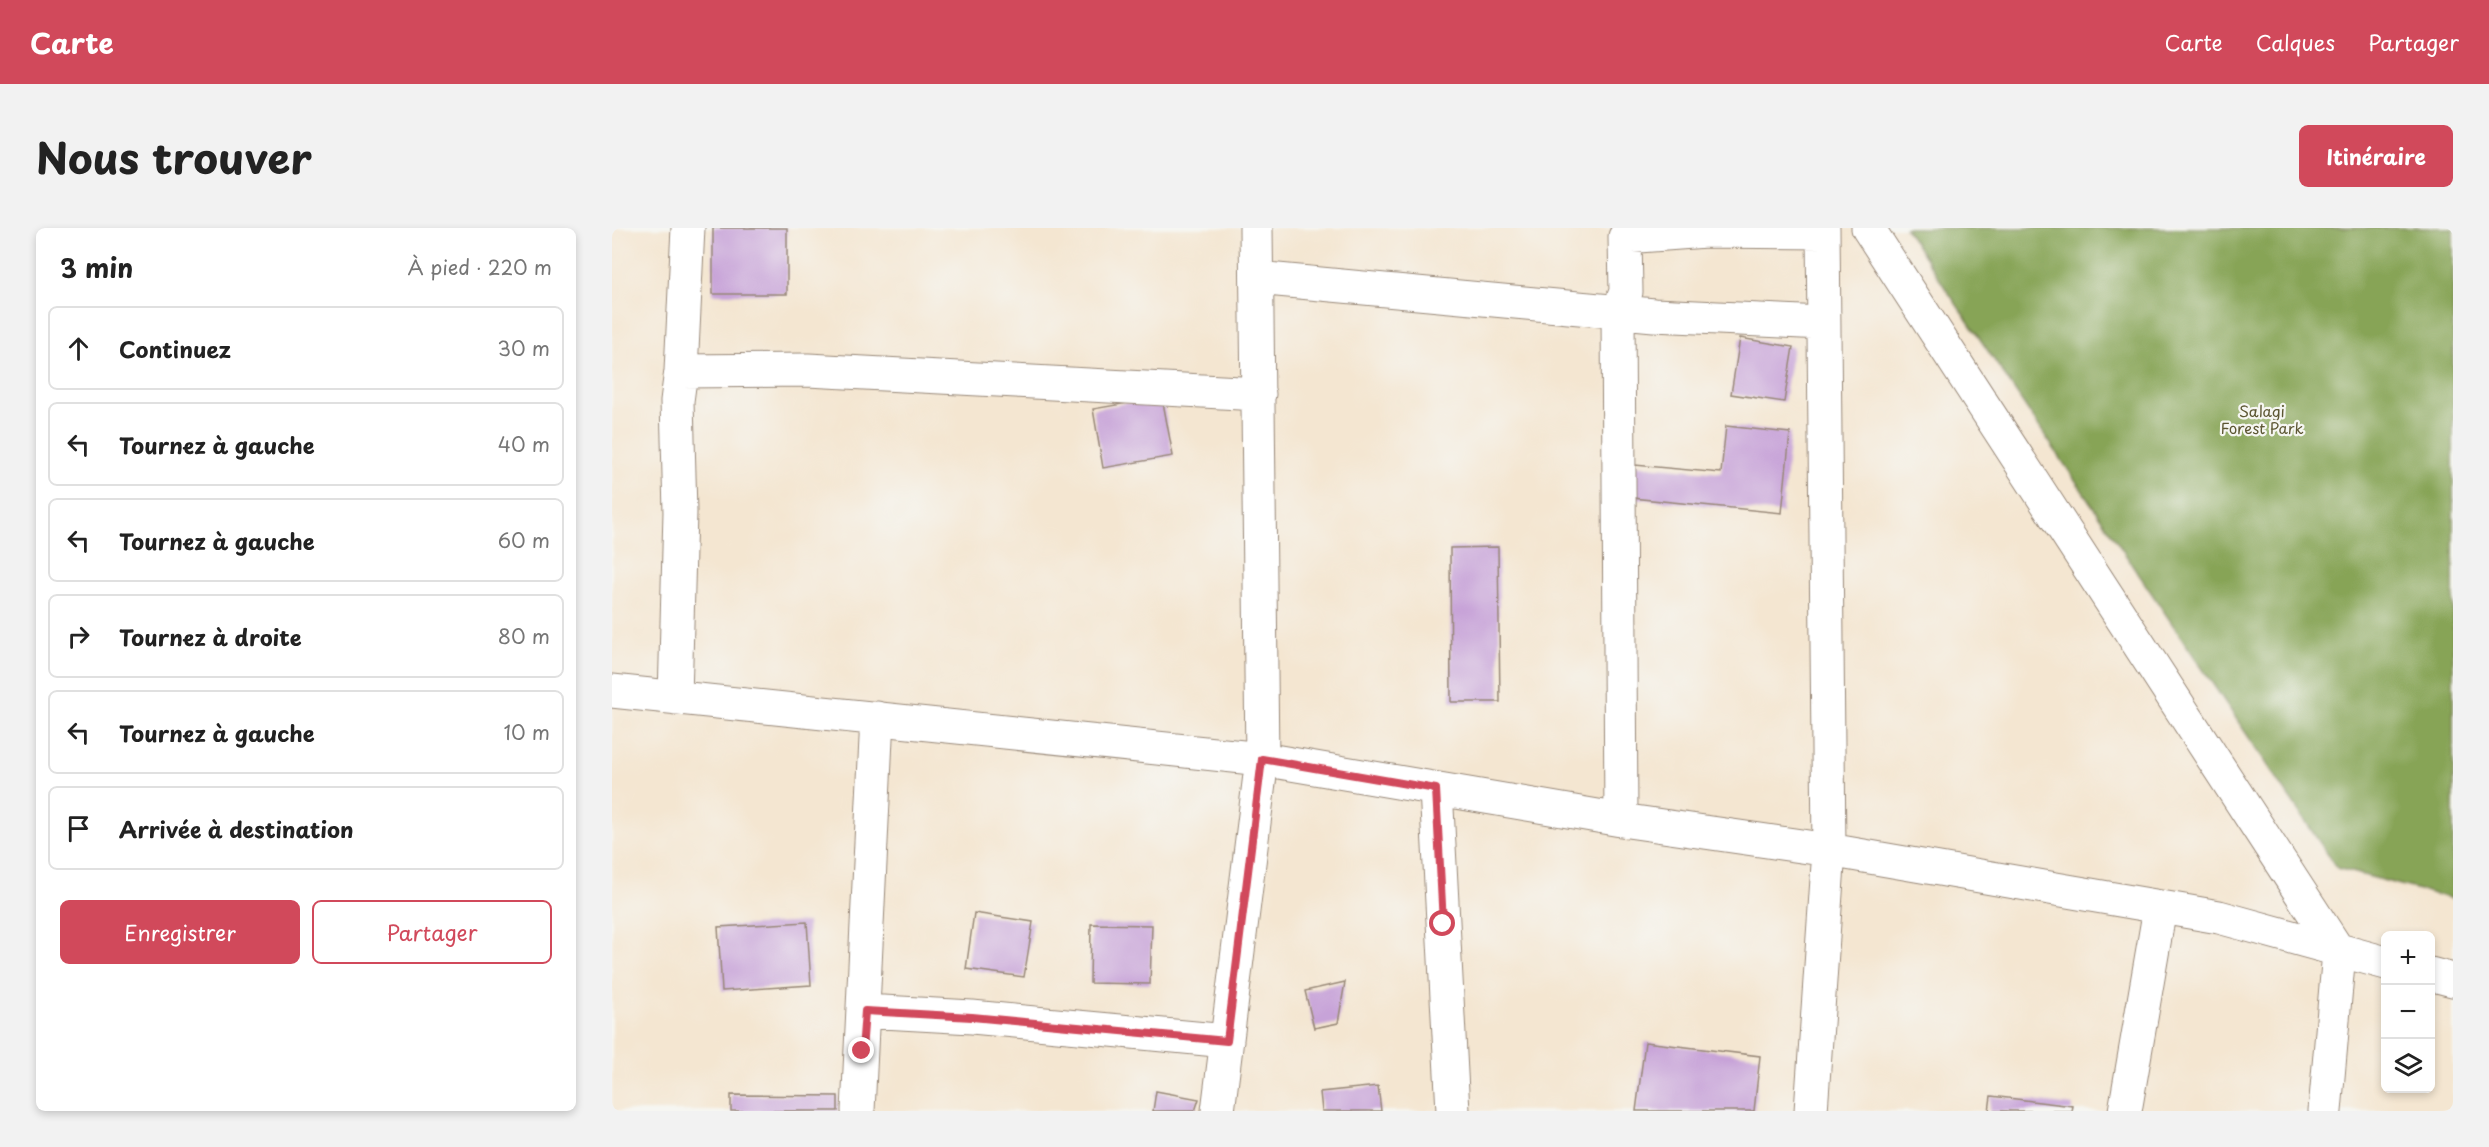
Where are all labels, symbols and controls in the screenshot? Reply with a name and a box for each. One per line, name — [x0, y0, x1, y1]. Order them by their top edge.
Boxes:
text: Carte — [30, 21, 114, 64]
text: Carte — [2165, 26, 2223, 58]
text: Calques — [2256, 26, 2335, 58]
text: Partager — [2368, 26, 2459, 58]
text: Nous trouver — [36, 125, 312, 188]
button: Itinéraire — [2299, 125, 2453, 187]
text: 3 min — [60, 248, 133, 287]
text: À pied · 220 m — [408, 252, 552, 282]
icon: ahead — [62, 332, 95, 365]
text: Continuez — [119, 332, 231, 365]
text: 30 m — [497, 333, 550, 363]
park label: Salagi Forest Park — [2220, 399, 2304, 439]
icon: left — [62, 428, 95, 461]
text: Tournez à gauche — [119, 428, 315, 461]
text: 40 m — [498, 429, 550, 459]
icon: left — [62, 524, 95, 557]
text: Tournez à gauche — [119, 524, 315, 557]
text: 60 m — [498, 525, 550, 555]
icon: right — [62, 620, 95, 653]
text: Tournez à droite — [119, 620, 302, 653]
text: 80 m — [498, 621, 550, 651]
icon: left — [62, 716, 95, 749]
text: Tournez à gauche — [119, 716, 315, 749]
text: 10 m — [503, 717, 550, 747]
icon: arrive — [62, 812, 95, 845]
text: Arrivée à destination — [119, 812, 353, 845]
button: Enregistrer — [60, 900, 300, 964]
button: Partager — [312, 900, 552, 964]
route start — [1429, 910, 1455, 936]
map controls — [2381, 931, 2435, 1093]
button: + — [2381, 931, 2435, 985]
button: − — [2381, 985, 2435, 1039]
route end — [848, 1037, 874, 1063]
button: layers — [2381, 1039, 2435, 1093]

